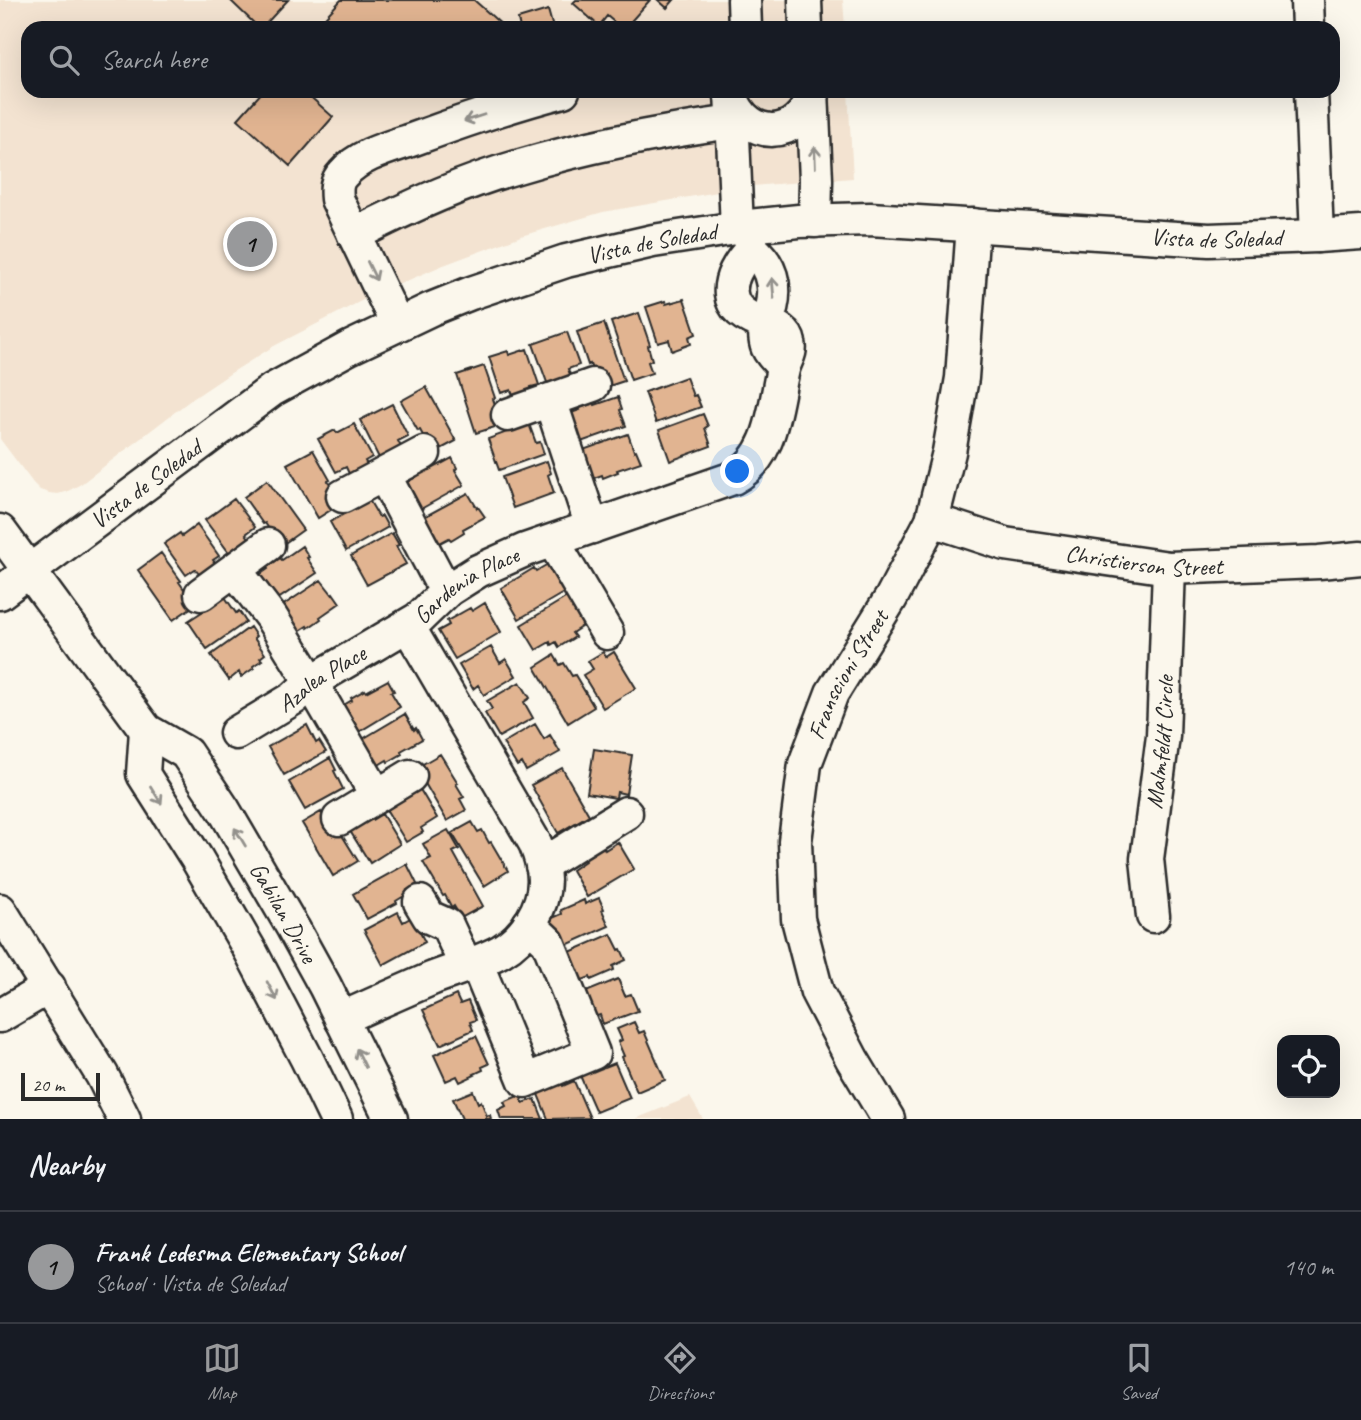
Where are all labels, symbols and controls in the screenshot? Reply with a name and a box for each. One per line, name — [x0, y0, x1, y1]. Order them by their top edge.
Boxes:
search box — [21, 21, 1340, 98]
icon: search — [45, 41, 83, 79]
text: Search here — [101, 43, 207, 76]
one-way arrow — [464, 113, 486, 125]
one-way arrow — [809, 146, 822, 169]
street label: Vista de Soledad — [584, 216, 722, 271]
pin: 1 — [227, 218, 273, 270]
street label: Vista de Soledad — [1150, 221, 1286, 255]
one-way arrow — [365, 260, 379, 281]
one-way arrow — [766, 278, 779, 300]
street label: Vista de Soledad — [84, 431, 210, 535]
your location — [720, 454, 754, 488]
street label: Christierson Street — [1063, 538, 1225, 583]
street label: Gardenia Place — [407, 539, 525, 630]
street label: Franscioni Street — [801, 603, 896, 743]
street label: Azalea Place — [273, 637, 373, 719]
street label: Malmfeldt Circle — [1139, 673, 1180, 810]
one-way arrow — [150, 784, 164, 804]
one-way arrow — [232, 827, 246, 847]
street label: Gabilan Drive — [243, 857, 325, 970]
one-way arrow — [265, 980, 279, 1000]
map controls — [1277, 1035, 1340, 1098]
button: locate — [1277, 1035, 1340, 1098]
one-way arrow — [354, 1047, 367, 1068]
scale bar — [21, 1070, 100, 1102]
text: 20 m — [32, 1073, 64, 1097]
text: Nearby — [28, 1146, 104, 1184]
text: Frank Ledesma Elementary School — [95, 1236, 402, 1269]
text: 1 — [46, 1253, 56, 1282]
text: 140 m — [1284, 1253, 1333, 1282]
text: School · Vista de Soledad — [95, 1269, 286, 1298]
tab: Map — [203, 1339, 241, 1405]
tab: Directions — [647, 1339, 714, 1405]
tab: Saved — [1120, 1339, 1158, 1405]

